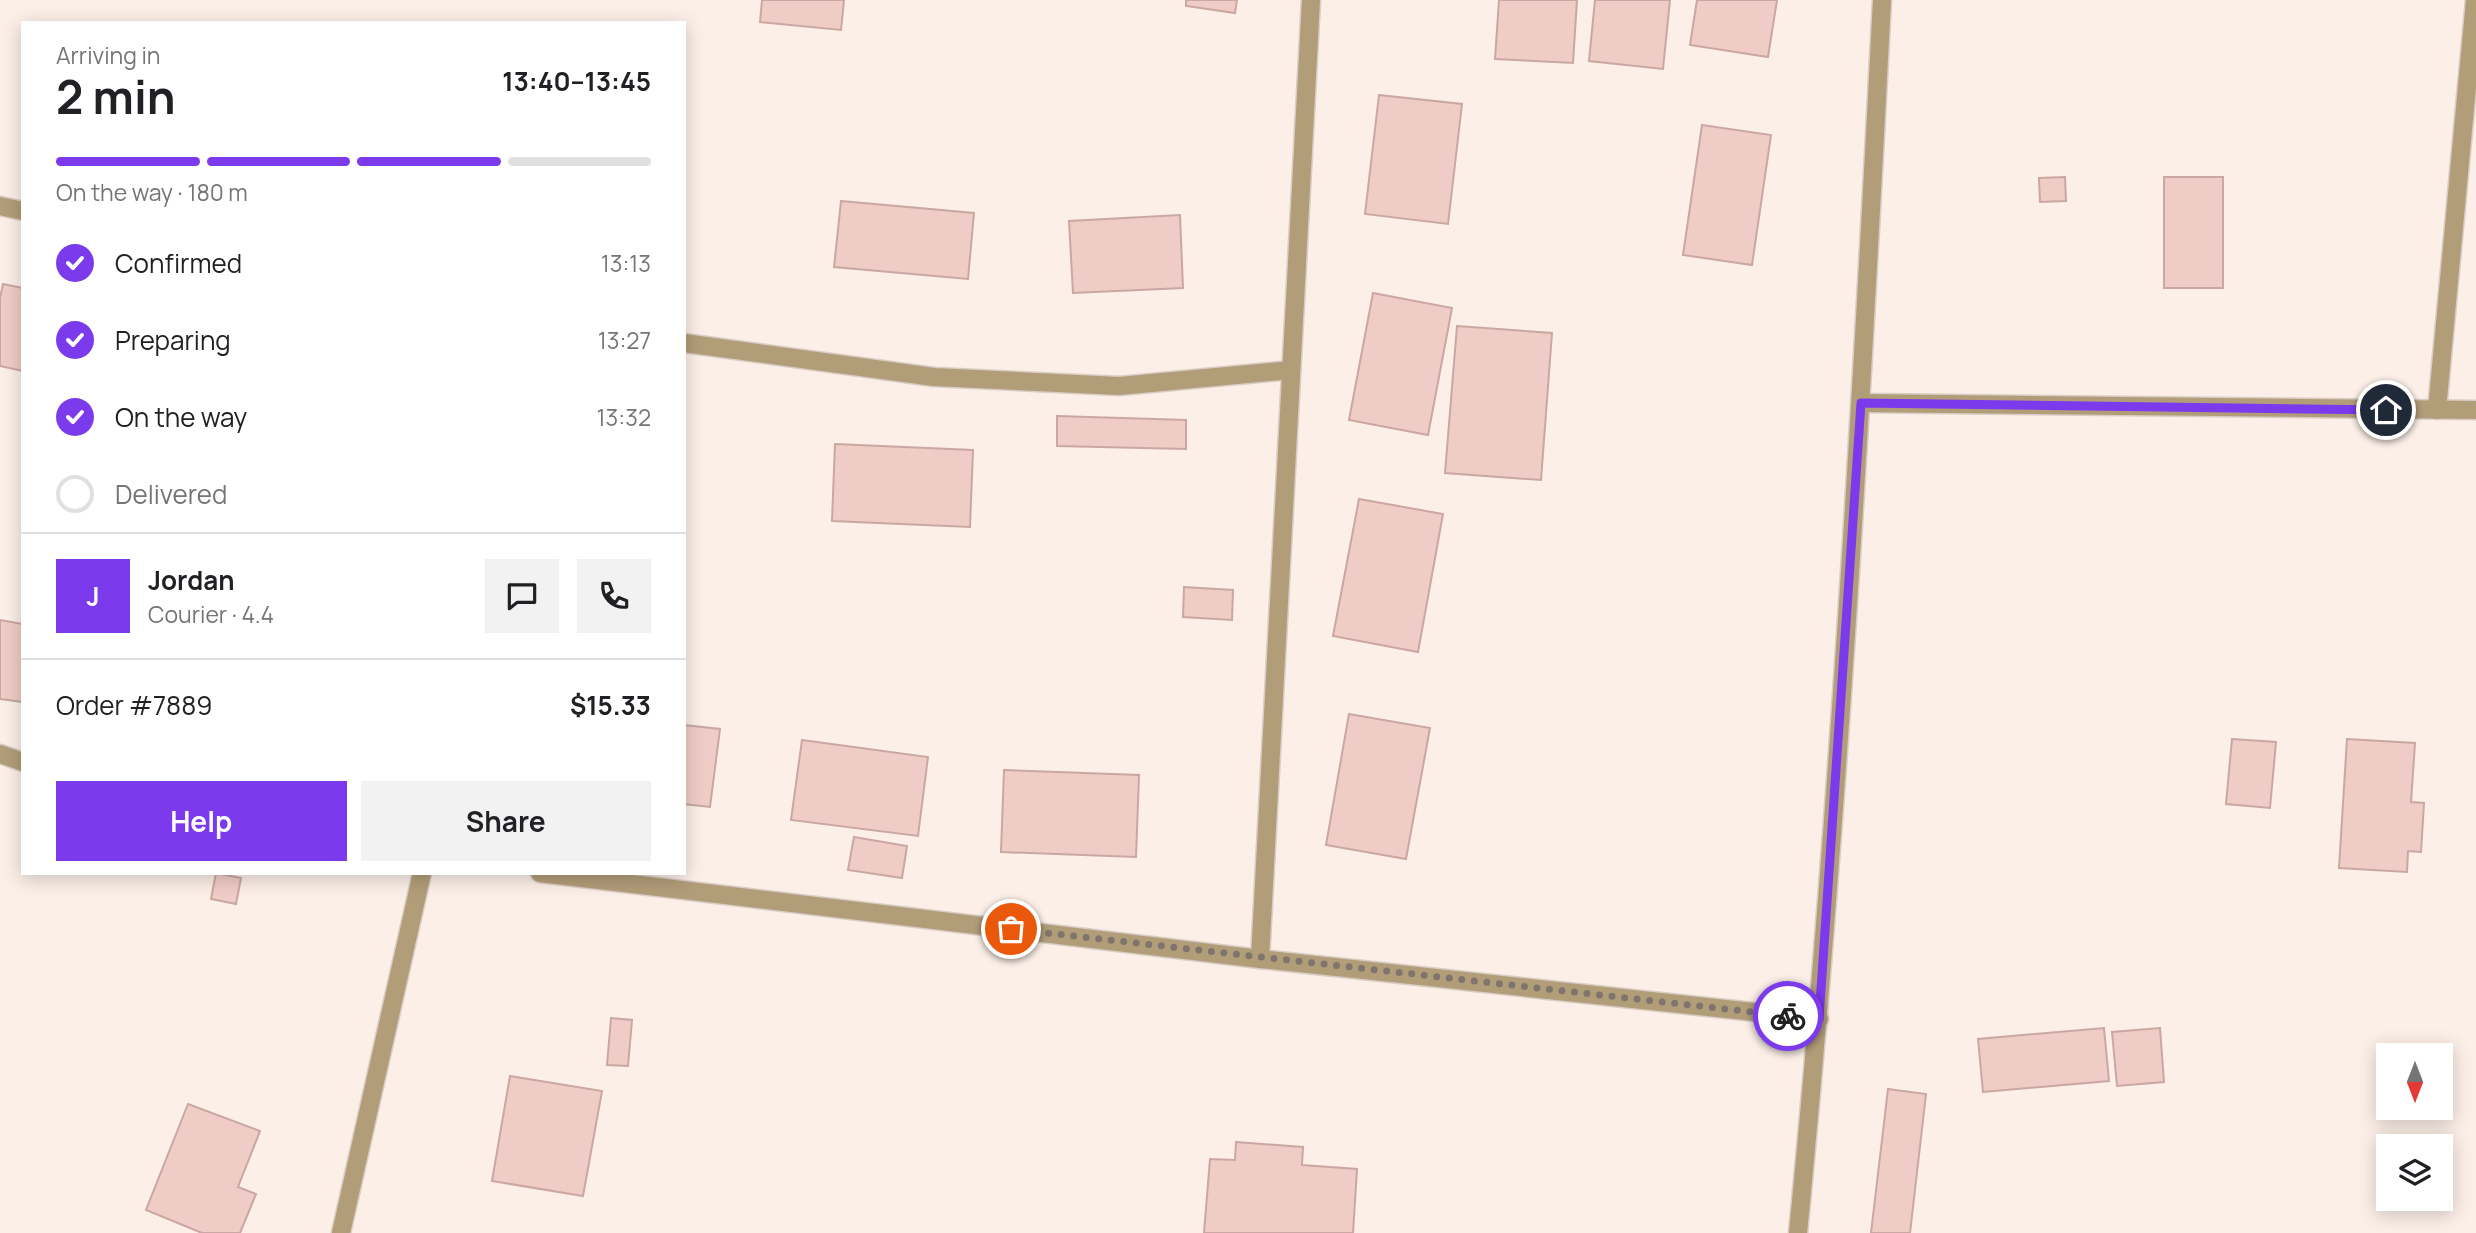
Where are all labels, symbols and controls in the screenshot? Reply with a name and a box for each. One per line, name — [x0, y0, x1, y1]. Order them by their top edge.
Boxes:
text: Arriving in — [56, 39, 161, 71]
text: 13:40–13:45 — [502, 63, 651, 99]
text: 2 min — [56, 65, 176, 128]
text: On the way · 180 m — [56, 176, 248, 208]
icon: check — [56, 244, 94, 282]
text: Confirmed — [115, 245, 242, 281]
text: 13:13 — [601, 247, 651, 279]
icon: check — [56, 321, 94, 359]
text: Preparing — [115, 322, 231, 358]
text: 13:27 — [598, 324, 651, 356]
pin — [2356, 380, 2416, 440]
icon: home — [2367, 391, 2405, 429]
icon: check — [56, 398, 94, 436]
text: On the way — [115, 399, 247, 435]
text: 13:32 — [597, 401, 651, 433]
text: Delivered — [115, 476, 227, 512]
button: chat — [485, 559, 559, 633]
button: phone — [577, 559, 651, 633]
text: Jordan — [148, 562, 234, 598]
text: J — [86, 578, 100, 614]
text: Courier · 4.4 — [148, 598, 274, 630]
text: Order #7889 — [56, 687, 212, 723]
text: $15.33 — [570, 687, 651, 723]
button: Help — [56, 781, 347, 861]
button: Share — [361, 781, 651, 861]
pin — [981, 899, 1041, 959]
icon: bag — [992, 910, 1030, 948]
courier — [1753, 981, 1823, 1051]
icon: bike — [1769, 997, 1807, 1035]
north arrow — [2376, 1043, 2454, 1120]
map controls — [2376, 1043, 2453, 1211]
button: layers — [2376, 1134, 2453, 1211]

